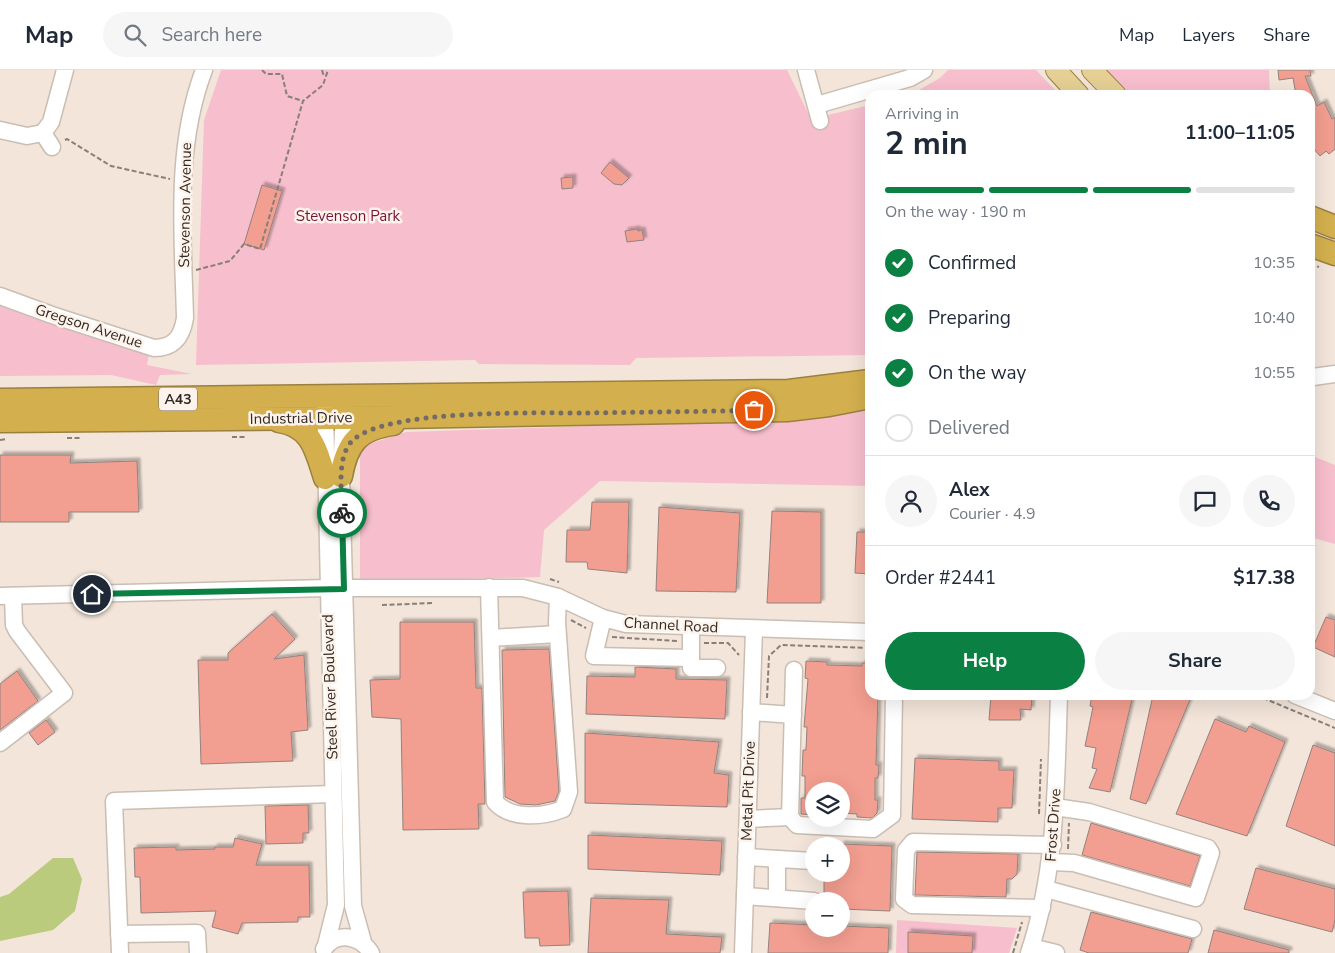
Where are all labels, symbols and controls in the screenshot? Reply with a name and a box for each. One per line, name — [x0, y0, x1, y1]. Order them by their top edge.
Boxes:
search box — [103, 12, 453, 57]
text: Map — [25, 19, 73, 51]
icon: search — [121, 21, 149, 49]
text: Search here — [161, 22, 262, 48]
text: Map — [1119, 23, 1154, 47]
text: Layers — [1182, 23, 1235, 47]
text: Share — [1263, 23, 1310, 47]
text: Arriving in — [885, 103, 959, 125]
text: 11:00–11:05 — [1185, 120, 1295, 146]
text: 2 min — [885, 122, 968, 165]
street label: Stevenson Avenue — [174, 142, 196, 268]
text: On the way · 190 m — [885, 201, 1026, 223]
park label: Stevenson Park — [296, 206, 401, 226]
icon: check — [885, 249, 913, 277]
text: Confirmed — [928, 250, 1016, 276]
text: 10:35 — [1253, 252, 1295, 274]
street label: Gregson Avenue — [33, 299, 145, 353]
icon: check — [885, 304, 913, 332]
text: Preparing — [928, 305, 1011, 331]
text: 10:40 — [1253, 307, 1295, 329]
icon: check — [885, 359, 913, 387]
text: On the way — [928, 360, 1026, 386]
text: 10:55 — [1253, 362, 1295, 384]
road number: A43 — [159, 388, 197, 410]
pin — [733, 389, 775, 431]
icon: bag — [740, 396, 768, 424]
street label: Industrial Drive — [250, 407, 352, 429]
text: Delivered — [928, 415, 1010, 441]
button: person — [885, 475, 937, 527]
button: chat — [1179, 475, 1231, 527]
button: phone — [1243, 475, 1295, 527]
text: Alex — [949, 477, 990, 503]
courier — [317, 488, 367, 538]
icon: bike — [328, 499, 356, 527]
text: Courier · 4.9 — [949, 503, 1035, 525]
text: Order #2441 — [885, 565, 996, 591]
text: $17.38 — [1233, 565, 1295, 591]
pin — [71, 573, 113, 615]
icon: home — [78, 580, 106, 608]
street label: Channel Road — [623, 613, 719, 637]
street label: Steel River Boulevard — [317, 614, 343, 760]
button: Help — [885, 632, 1085, 690]
button: Share — [1095, 632, 1295, 690]
street label: Metal Pit Drive — [736, 741, 760, 841]
map controls — [805, 782, 850, 937]
button: layers — [805, 782, 850, 827]
street label: Frost Drive — [1040, 788, 1066, 862]
button: + — [805, 837, 850, 882]
button: − — [805, 892, 850, 937]

